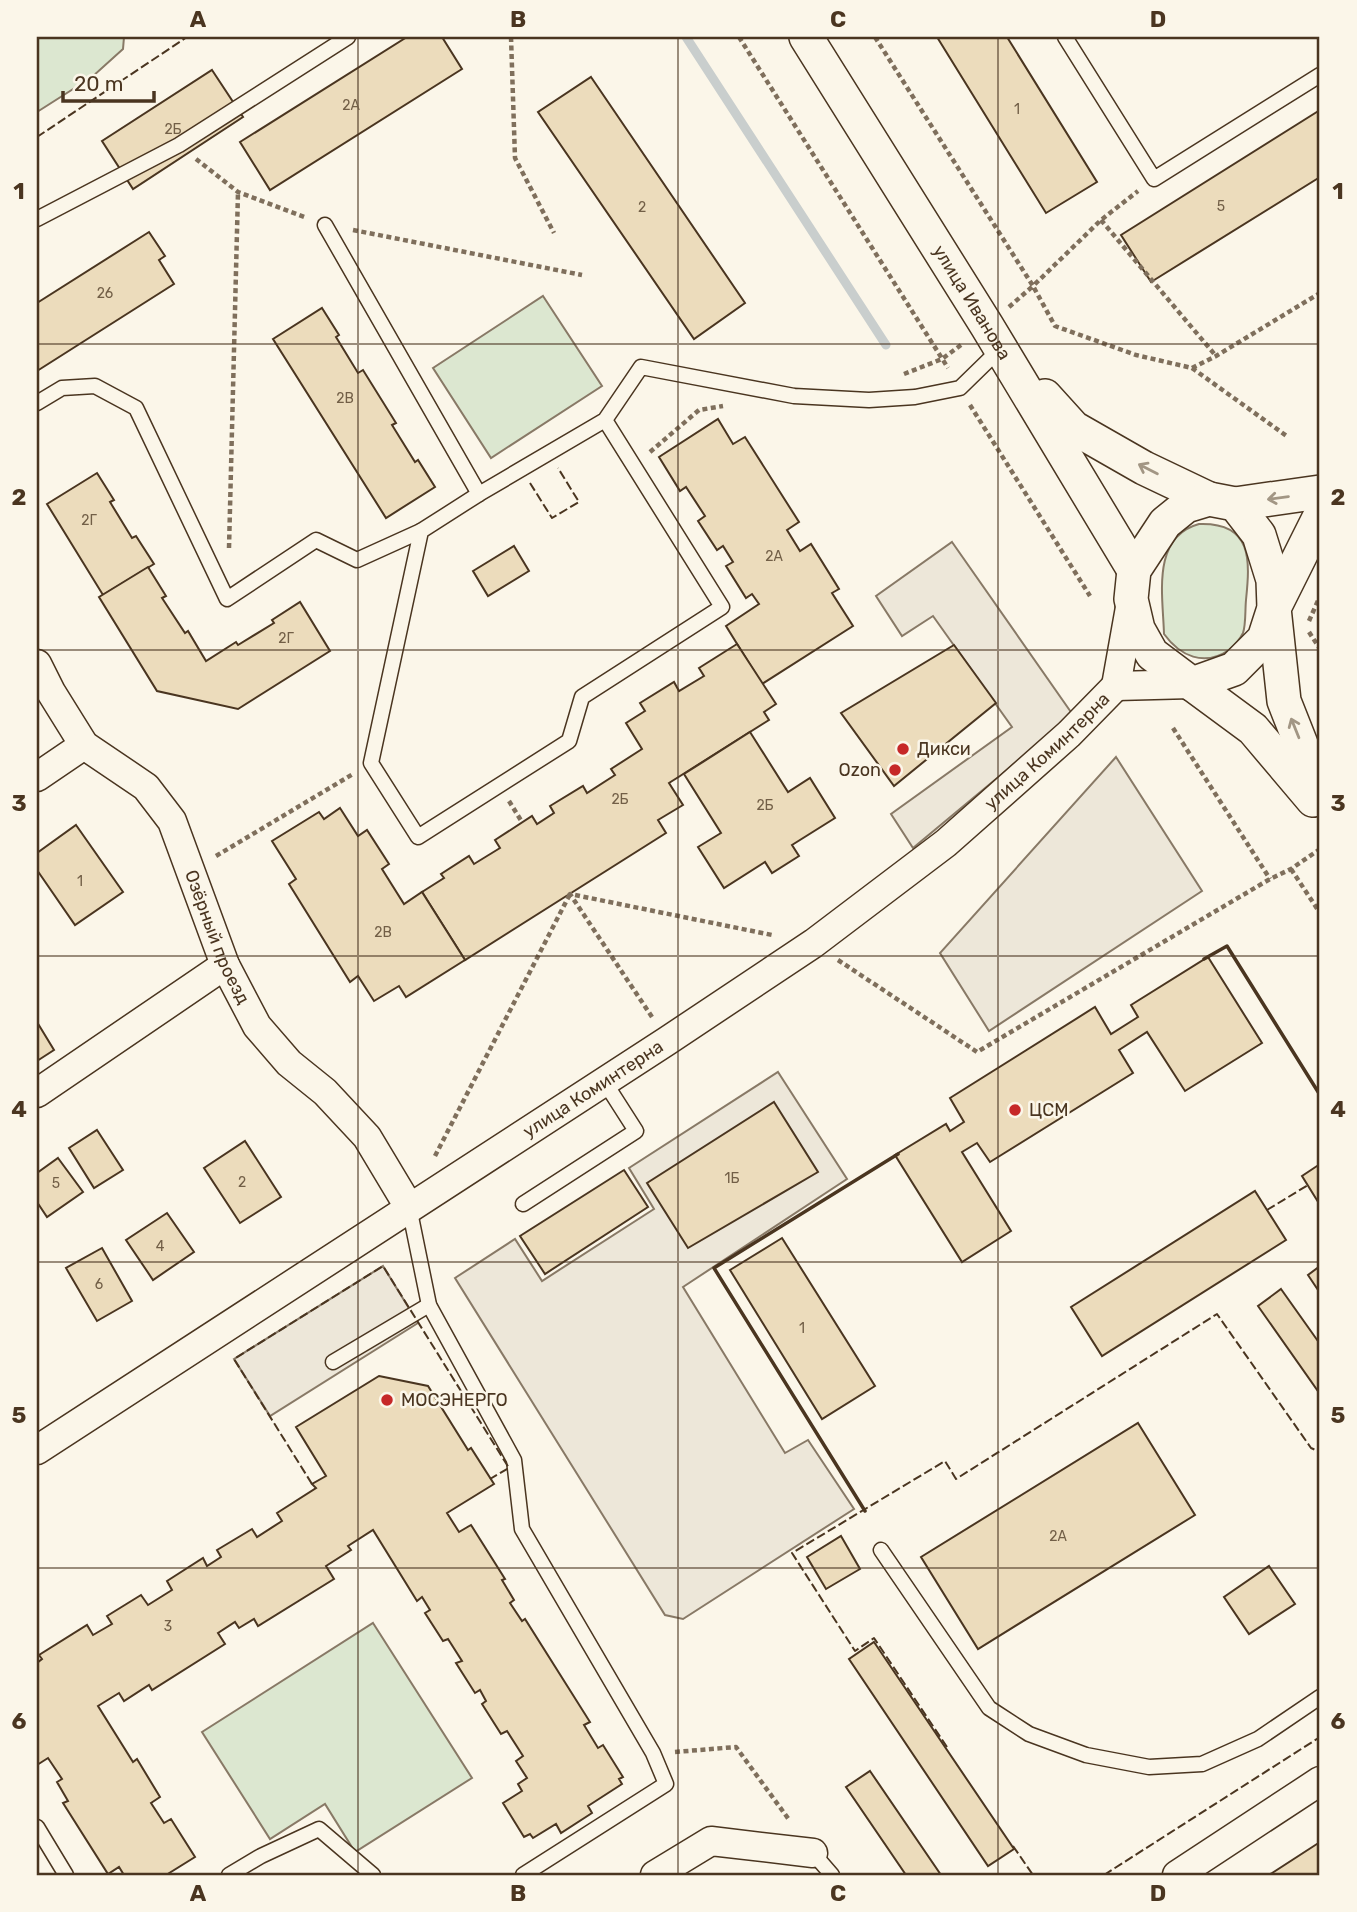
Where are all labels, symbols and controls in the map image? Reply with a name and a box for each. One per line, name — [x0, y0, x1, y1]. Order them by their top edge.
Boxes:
text: A — [190, 5, 207, 33]
text: B — [510, 5, 526, 33]
text: C — [830, 5, 846, 33]
text: D — [1150, 5, 1166, 33]
scale bar — [63, 60, 154, 104]
text: 20 m — [74, 71, 123, 96]
house number: 2А — [342, 97, 360, 114]
house number: 1 — [1014, 101, 1020, 118]
house number: 2Б — [164, 121, 182, 138]
text: 1 — [13, 177, 25, 205]
text: 1 — [1332, 177, 1344, 205]
house number: 5 — [1217, 198, 1225, 215]
house number: 2 — [638, 199, 646, 216]
street label: улица Иванова — [928, 241, 1016, 364]
house number: 26 — [97, 285, 113, 302]
house number: 2В — [336, 390, 354, 407]
one-way arrow — [1138, 462, 1159, 476]
text: 2 — [12, 483, 26, 511]
text: 2 — [1331, 483, 1345, 511]
one-way arrow — [1267, 492, 1290, 505]
house number: 2Г — [81, 512, 97, 529]
house number: 2А — [765, 548, 783, 565]
house number: 2Г — [278, 630, 294, 647]
street label: улица Коминтерна — [980, 688, 1114, 815]
one-way arrow — [1288, 718, 1301, 740]
place label: Дикси — [917, 738, 971, 760]
marker: Дикси — [895, 741, 911, 757]
place label: Ozon — [839, 759, 881, 781]
marker: Ozon — [887, 762, 903, 778]
text: 3 — [11, 789, 27, 817]
text: 3 — [1330, 789, 1346, 817]
house number: 2Б — [611, 791, 629, 808]
house number: 2Б — [756, 797, 774, 814]
street label: Озёрный проезд — [180, 867, 255, 1008]
house number: 1 — [77, 873, 83, 890]
house number: 2В — [374, 924, 392, 941]
street label: улица Коминтерна — [519, 1035, 667, 1143]
text: 4 — [11, 1095, 27, 1123]
text: 4 — [1330, 1095, 1346, 1123]
place label: ЦСМ — [1029, 1099, 1068, 1121]
marker: ЦСМ — [1007, 1102, 1023, 1118]
house number: 1Б — [725, 1170, 740, 1187]
house number: 2 — [238, 1174, 246, 1191]
house number: 5 — [52, 1175, 60, 1192]
house number: 4 — [156, 1238, 165, 1255]
house number: 6 — [95, 1276, 103, 1293]
house number: 1 — [799, 1320, 805, 1337]
place label: МОСЭНЕРГО — [401, 1389, 508, 1411]
marker: МОСЭНЕРГО — [379, 1392, 395, 1408]
text: 5 — [12, 1401, 27, 1429]
text: 5 — [1331, 1401, 1346, 1429]
house number: 2А — [1049, 1528, 1067, 1545]
house number: 3 — [164, 1618, 172, 1635]
text: 6 — [12, 1707, 27, 1735]
text: 6 — [1331, 1707, 1346, 1735]
text: A — [190, 1879, 207, 1907]
text: B — [510, 1879, 526, 1907]
text: C — [830, 1879, 846, 1907]
text: D — [1150, 1879, 1166, 1907]

